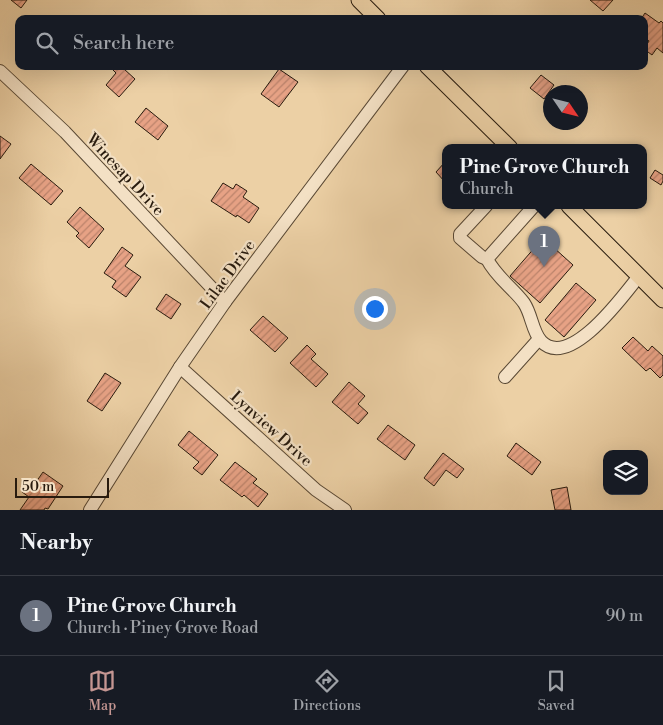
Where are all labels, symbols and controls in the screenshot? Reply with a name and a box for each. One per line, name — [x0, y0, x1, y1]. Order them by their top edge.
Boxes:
search box — [15, 15, 648, 70]
icon: search — [33, 29, 61, 57]
text: Search here — [73, 31, 174, 55]
north arrow — [543, 85, 588, 130]
street label: Winesap Drive — [81, 129, 168, 220]
popup — [442, 144, 647, 209]
text: Pine Grove Church — [460, 155, 629, 179]
text: Church — [460, 179, 513, 199]
pin: 1 — [528, 226, 560, 267]
street label: Lilac Drive — [196, 236, 260, 313]
your location — [362, 296, 388, 322]
street label: Lynview Drive — [226, 387, 317, 471]
map controls — [603, 450, 648, 495]
button: layers — [603, 450, 648, 495]
scale bar — [15, 475, 109, 498]
text: 50 m — [22, 478, 54, 496]
text: Nearby — [20, 530, 93, 556]
text: Pine Grove Church — [67, 594, 237, 618]
text: 1 — [32, 606, 40, 626]
text: 90 m — [605, 606, 643, 626]
text: Church · Piney Grove Road — [67, 618, 258, 638]
tab: Map — [88, 667, 116, 715]
tab: Directions — [293, 667, 361, 715]
tab: Saved — [538, 667, 575, 715]

